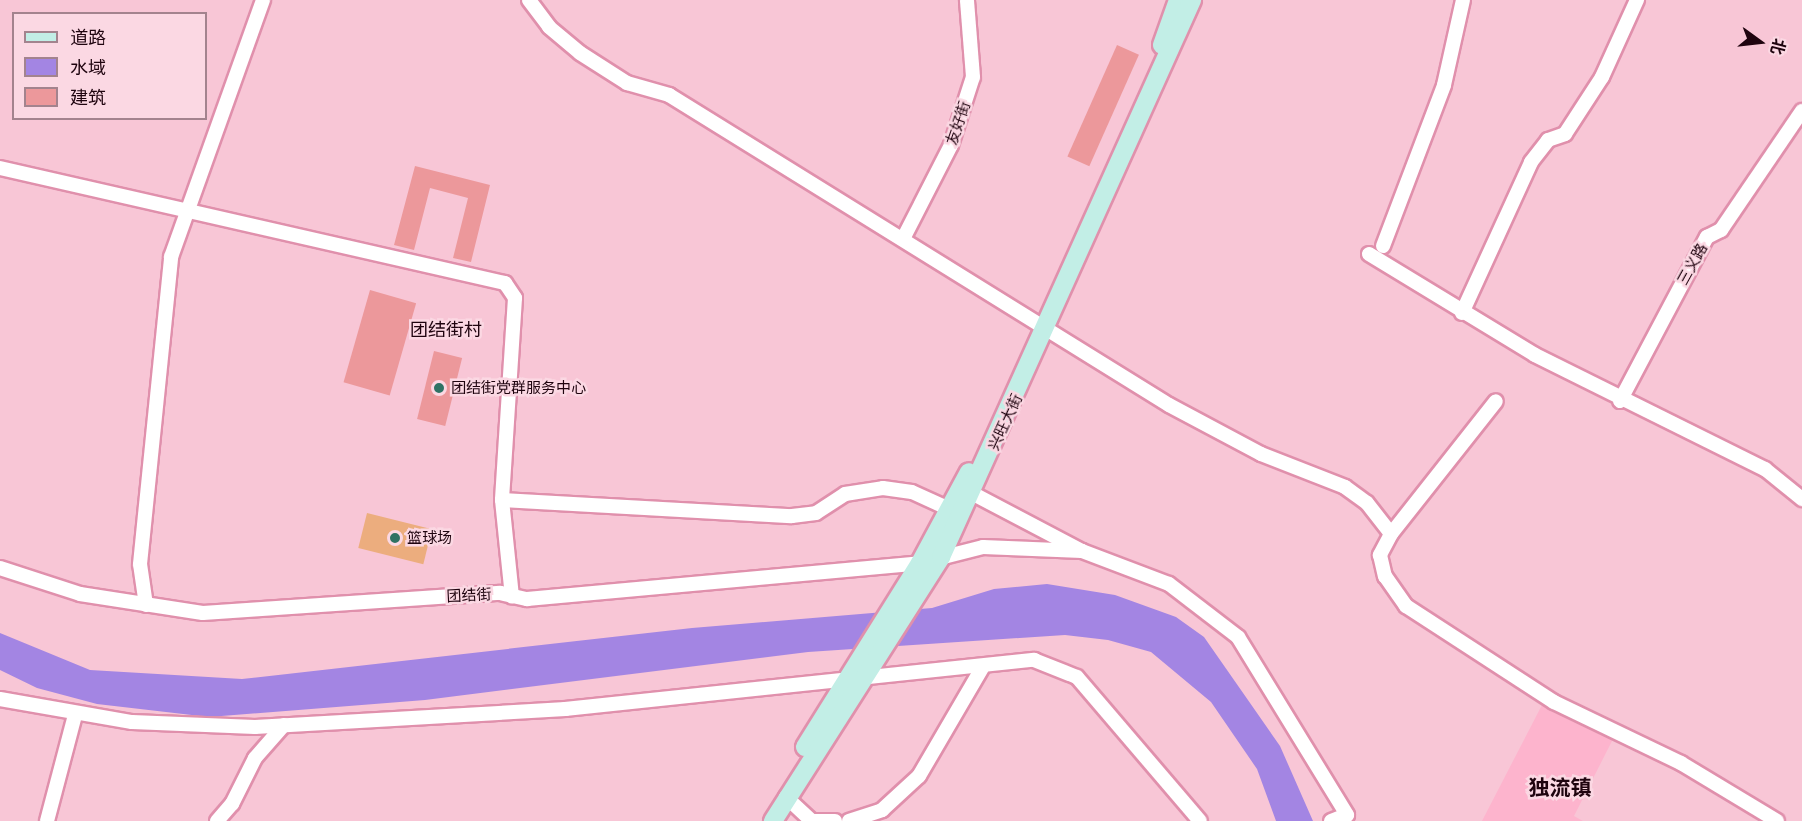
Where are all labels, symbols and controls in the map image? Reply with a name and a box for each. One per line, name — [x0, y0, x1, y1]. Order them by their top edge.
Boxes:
legend — [12, 12, 207, 120]
north arrow — [1730, 12, 1790, 72]
text: 道路 — [70, 25, 106, 50]
text: 北 — [1765, 36, 1791, 57]
text: 水域 — [70, 55, 106, 80]
text: 建筑 — [70, 85, 106, 110]
street label: 友好街 — [942, 99, 974, 147]
street label: 三义路 — [1673, 240, 1711, 288]
district label: 团结街村 — [410, 319, 482, 341]
place label: 团结街党群服务中心 — [451, 379, 586, 397]
marker: 团结街党群服务中心 — [432, 381, 446, 395]
street label: 兴旺大街 — [984, 391, 1026, 453]
place label: 篮球场 — [407, 529, 452, 547]
marker: 篮球场 — [388, 531, 402, 545]
street label: 团结街 — [446, 585, 492, 605]
district label: 独流镇 — [1529, 775, 1591, 801]

